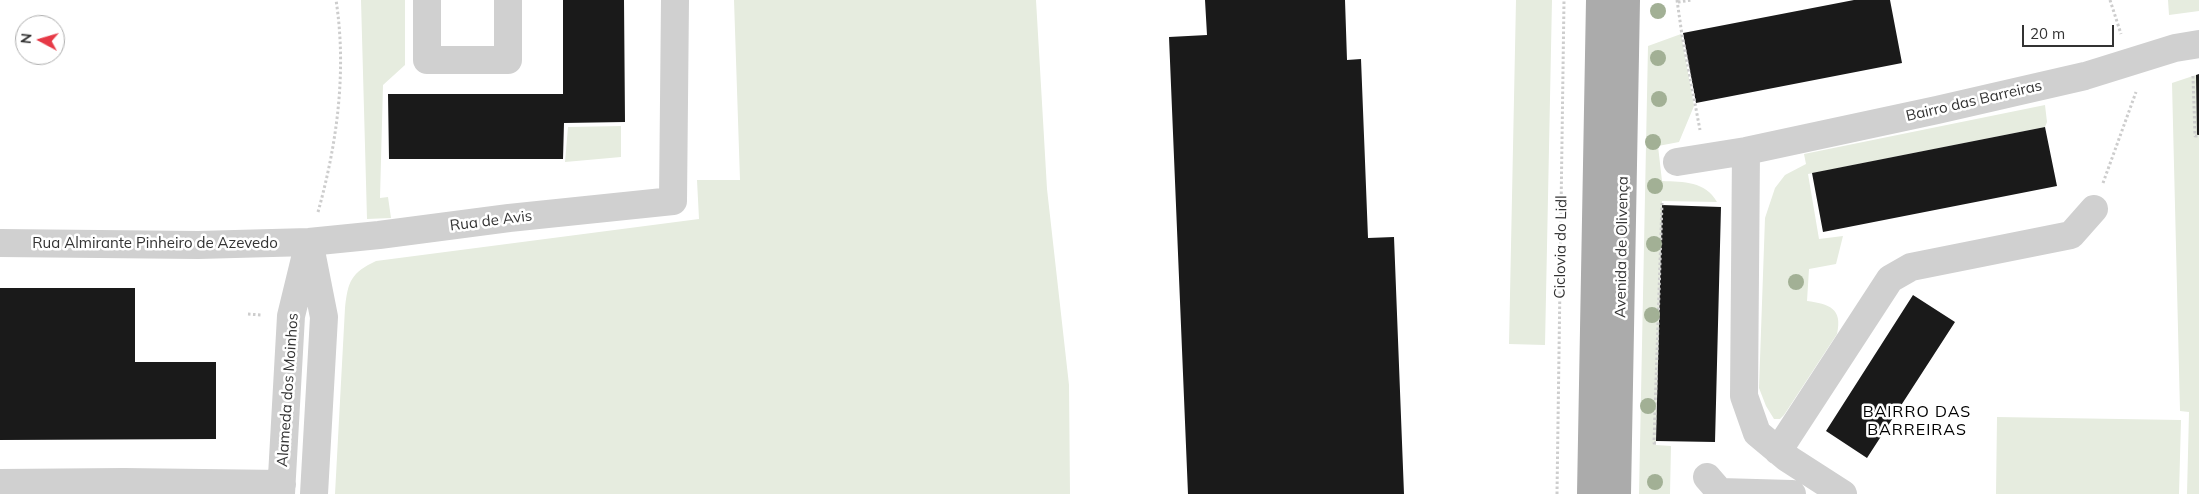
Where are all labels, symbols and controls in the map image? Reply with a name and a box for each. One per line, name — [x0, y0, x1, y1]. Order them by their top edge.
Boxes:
north arrow — [15, 15, 65, 65]
scale bar — [2024, 15, 2116, 47]
text: 20 m — [2030, 24, 2065, 43]
text: N — [17, 32, 36, 45]
street label: Bairro das Barreiras — [1904, 77, 2044, 125]
street label: Avenida de Olivença — [1612, 176, 1632, 318]
street label: Ciclovia do Lidl — [1551, 195, 1571, 299]
street label: Rua de Avis — [449, 207, 533, 235]
street label: Rua Almirante Pinheiro de Azevedo — [32, 234, 278, 252]
street label: Alameda dos Moinhos — [274, 312, 302, 468]
district label: BAIRRO DAS BARREIRAS — [1861, 402, 1973, 440]

